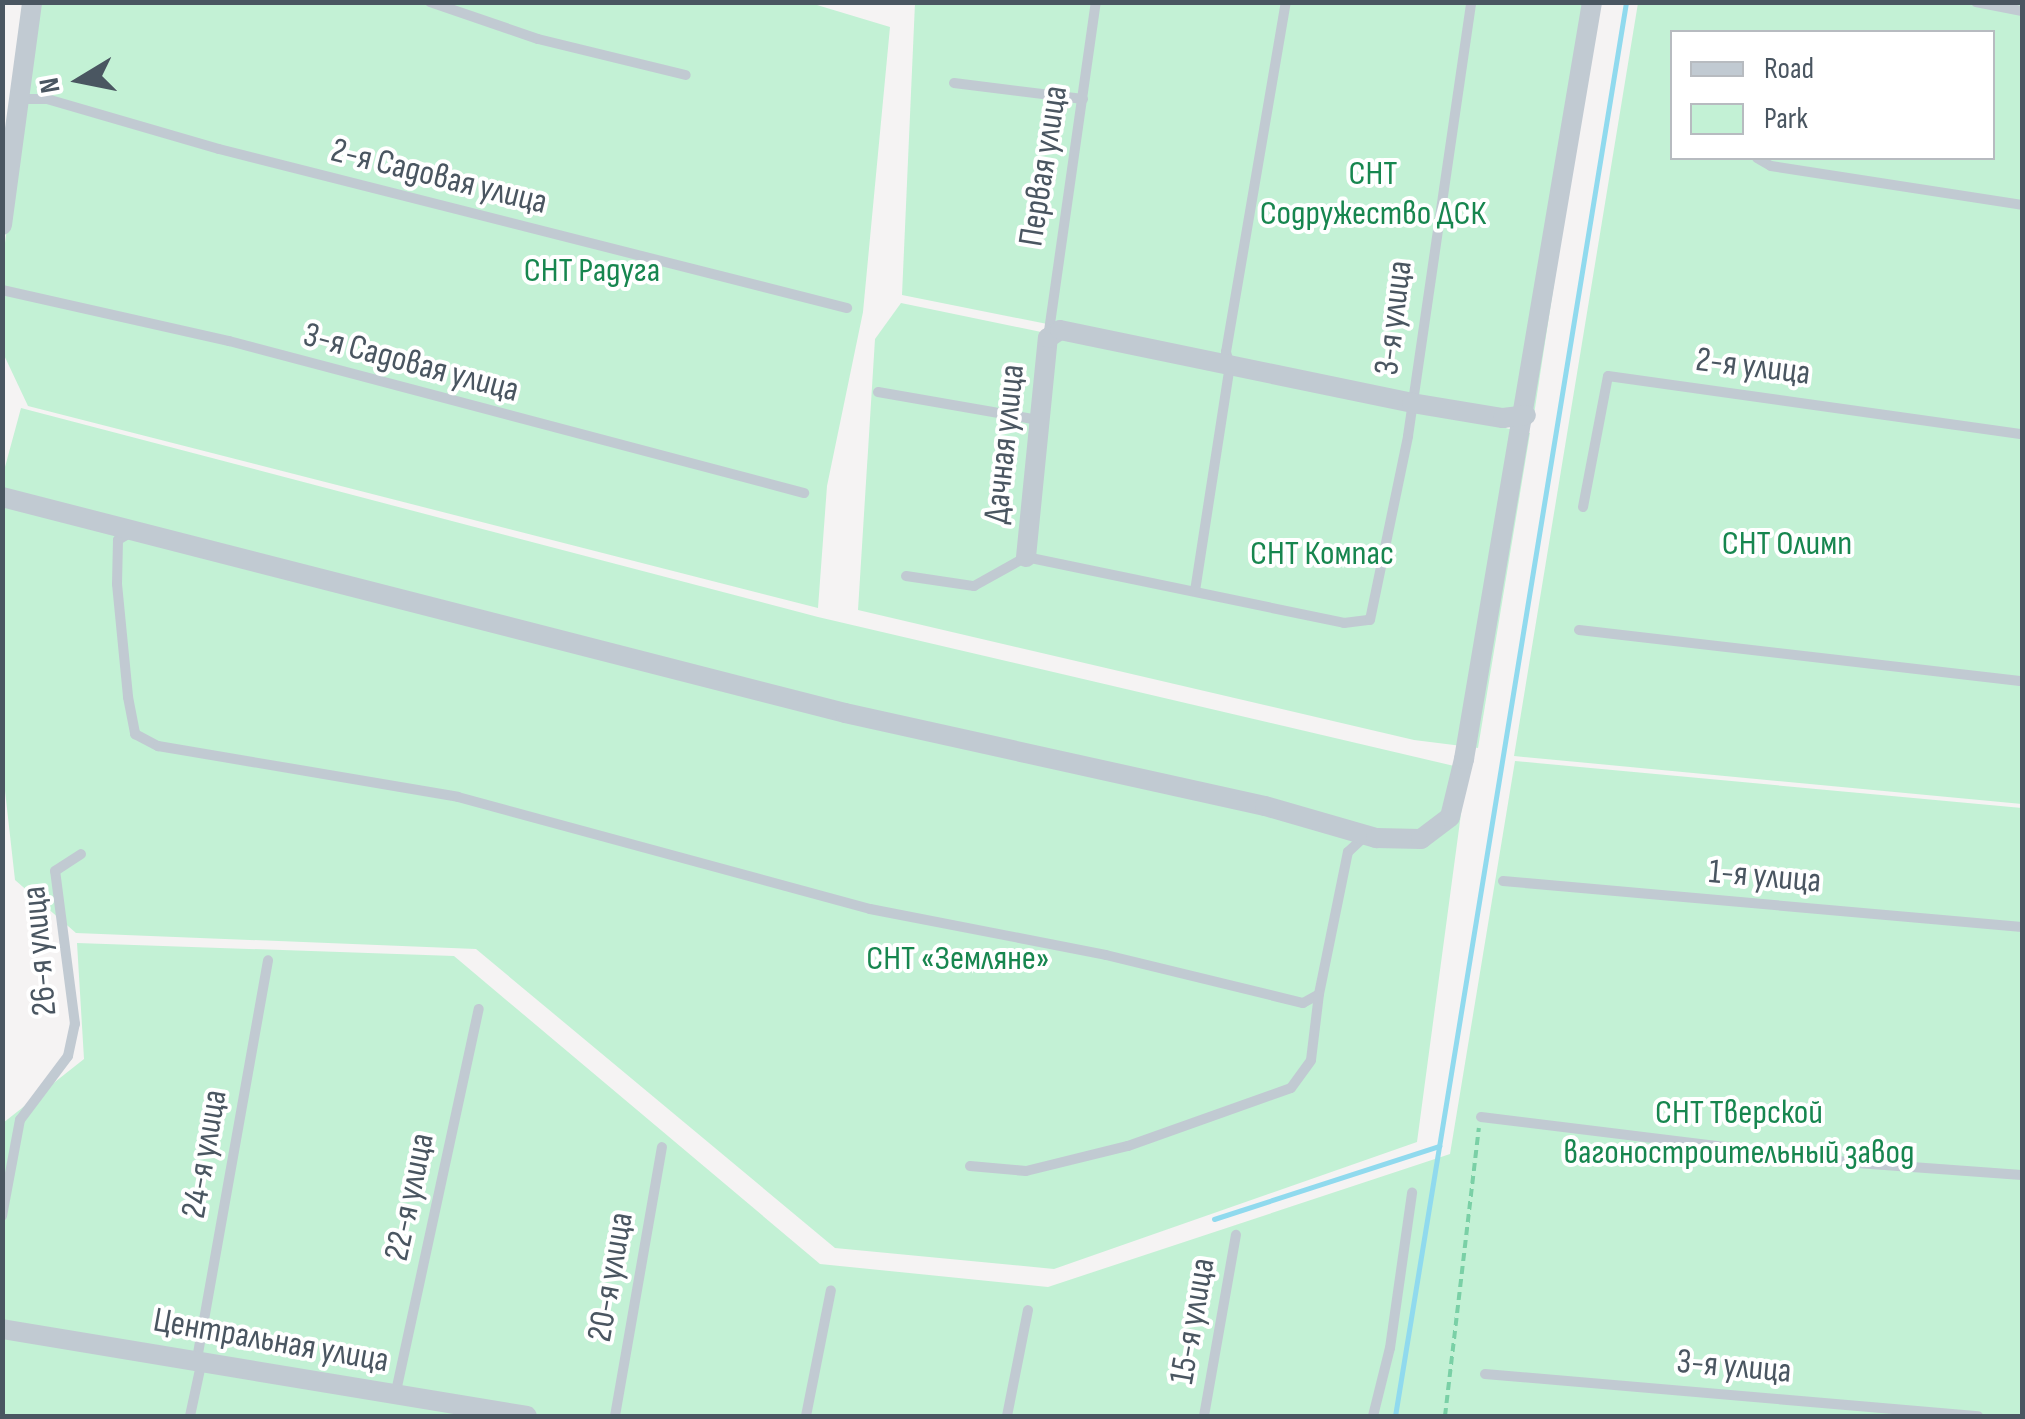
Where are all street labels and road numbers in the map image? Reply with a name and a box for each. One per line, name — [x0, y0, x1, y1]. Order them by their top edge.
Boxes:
street label: Первая улица — [1011, 83, 1077, 249]
street label: 2-я Садовая улица — [327, 130, 551, 224]
street label: 3-я улица — [1366, 258, 1422, 378]
street label: 3-я Садовая улица — [299, 314, 523, 412]
street label: 2-я улица — [1693, 339, 1813, 395]
street label: Дачная улица — [976, 362, 1034, 526]
street label: 1-я улица — [1707, 851, 1823, 903]
street label: 26-я улица — [13, 884, 67, 1018]
street label: 24-я улица — [173, 1087, 237, 1221]
street label: 22-я улица — [376, 1129, 444, 1265]
street label: 20-я улица — [579, 1209, 643, 1345]
street label: 15-я улица — [1161, 1255, 1225, 1387]
street label: Центральная улица — [150, 1300, 392, 1382]
street label: 3-я улица — [1675, 1341, 1793, 1393]

